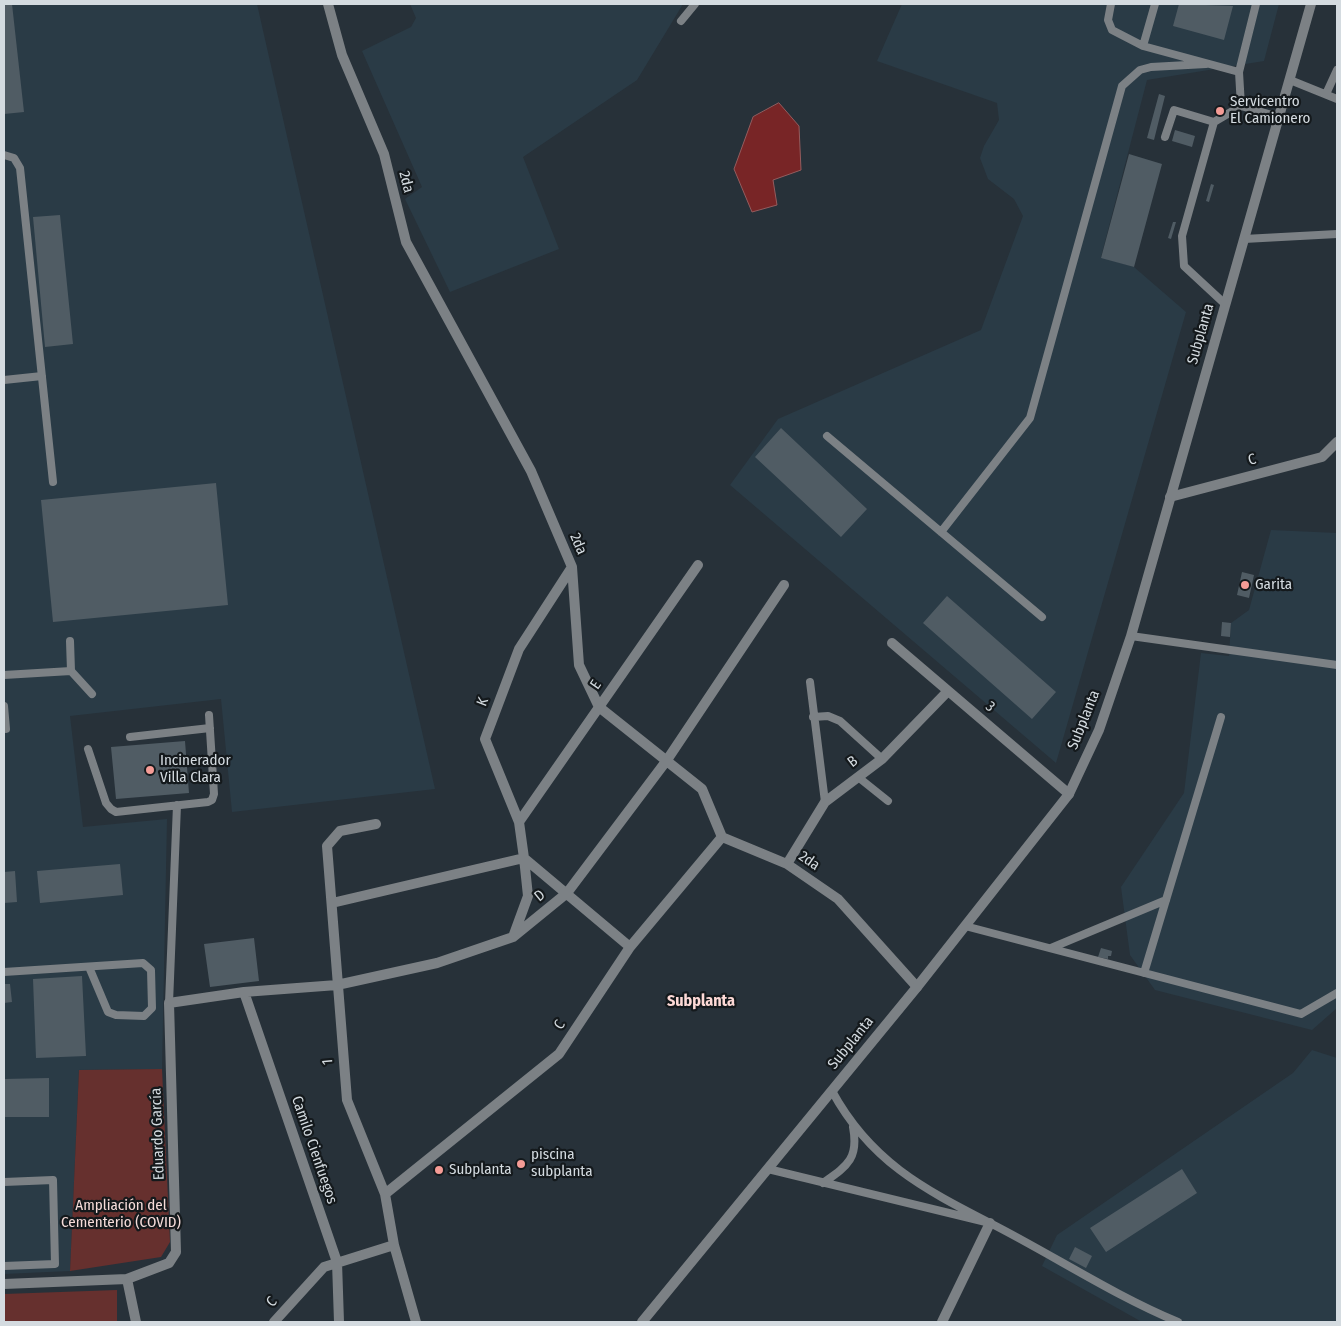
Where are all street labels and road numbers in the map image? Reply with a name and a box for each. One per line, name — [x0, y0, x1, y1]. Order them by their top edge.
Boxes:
street label: 2da — [395, 169, 417, 195]
street label: Subplanta — [1184, 301, 1218, 367]
street label: C — [1246, 450, 1258, 470]
street label: 2da — [565, 530, 591, 558]
street label: E — [587, 677, 605, 693]
street label: Subplanta — [1064, 688, 1104, 752]
street label: K — [473, 695, 493, 709]
street label: 3 — [982, 698, 998, 716]
street label: B — [844, 752, 862, 772]
street label: 2da — [795, 847, 823, 875]
street label: D — [531, 886, 549, 906]
street label: Subplanta — [824, 1013, 878, 1073]
street label: C — [550, 1017, 570, 1033]
street label: 1 — [319, 1058, 337, 1066]
street label: Eduardo García — [147, 1087, 169, 1181]
street label: Camilo Cienfuegos — [287, 1094, 341, 1206]
street label: C — [263, 1293, 281, 1311]

